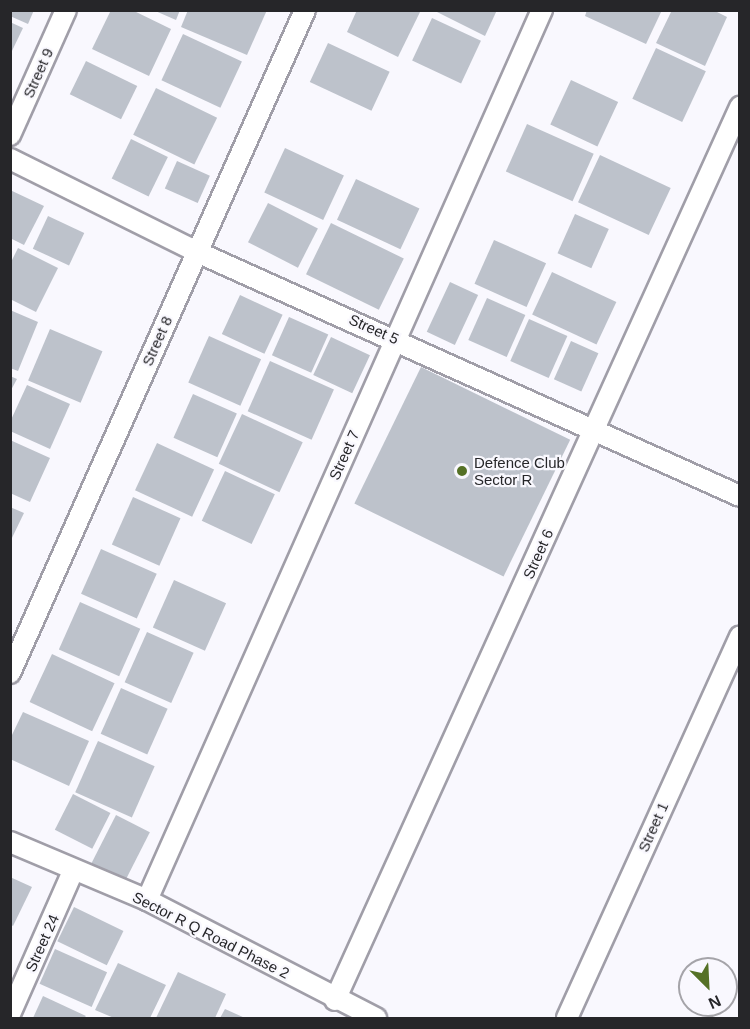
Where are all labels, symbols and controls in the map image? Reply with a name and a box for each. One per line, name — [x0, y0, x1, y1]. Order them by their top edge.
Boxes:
street label: Street 9 — [19, 45, 57, 101]
street label: Street 5 — [346, 310, 402, 348]
street label: Street 8 — [138, 313, 176, 369]
street label: Street 7 — [325, 427, 363, 483]
place label: Defence Club Sector R — [474, 453, 565, 488]
marker: Defence Club Sector R — [455, 464, 469, 478]
street label: Street 6 — [519, 526, 557, 582]
street label: Street 1 — [634, 799, 672, 855]
street label: Sector R Q Road Phase 2 — [130, 888, 292, 982]
street label: Street 24 — [21, 912, 63, 974]
north arrow — [678, 957, 738, 1017]
text: N — [706, 992, 723, 1012]

